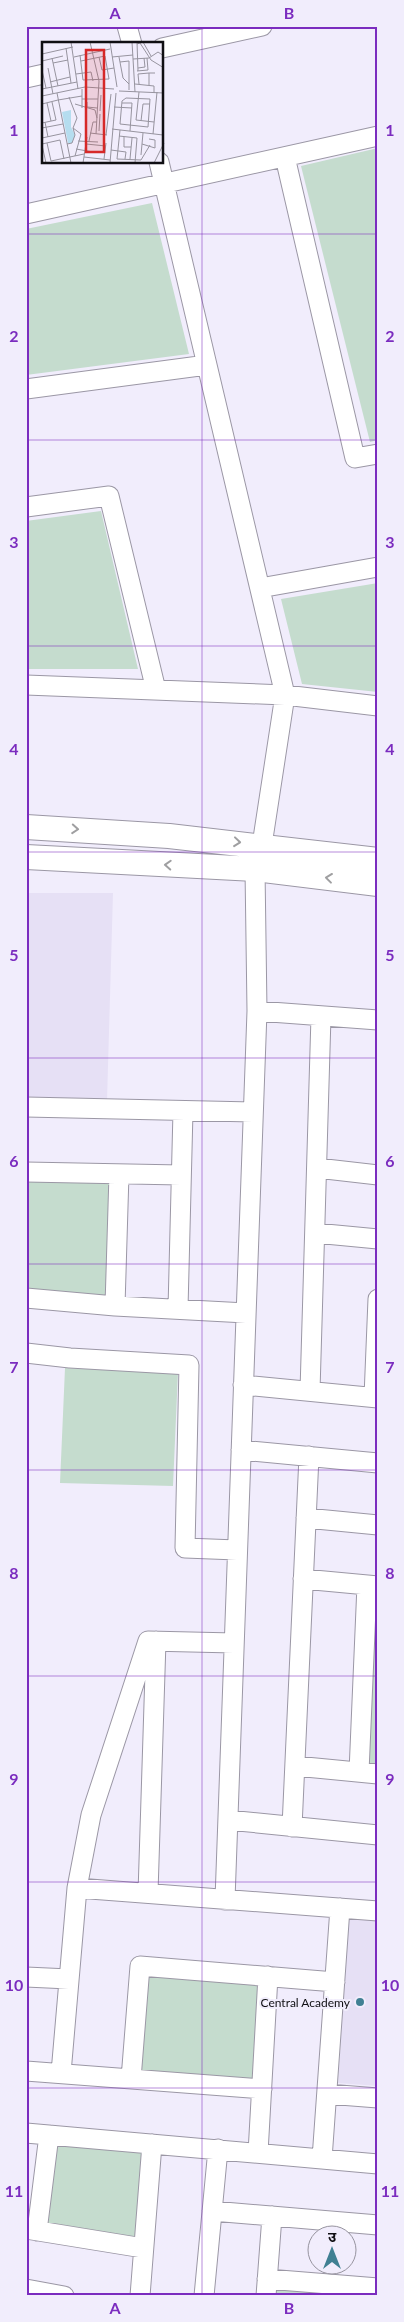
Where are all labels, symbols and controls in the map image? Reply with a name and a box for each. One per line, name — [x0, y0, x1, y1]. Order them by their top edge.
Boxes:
text: A — [108, 3, 121, 22]
text: B — [284, 3, 294, 22]
inset map — [42, 42, 164, 164]
text: 1 — [9, 120, 19, 139]
text: 1 — [385, 120, 395, 139]
text: 2 — [9, 326, 19, 345]
text: 2 — [385, 326, 395, 345]
text: 3 — [9, 532, 19, 551]
text: 3 — [385, 532, 395, 551]
text: 4 — [9, 739, 19, 758]
text: 4 — [385, 739, 395, 758]
one-way arrow — [71, 824, 79, 835]
one-way arrow — [233, 837, 241, 848]
one-way arrow — [163, 859, 171, 870]
one-way arrow — [325, 873, 333, 884]
text: 5 — [9, 945, 19, 964]
text: 5 — [385, 945, 395, 964]
text: 6 — [9, 1151, 19, 1170]
text: 6 — [385, 1151, 395, 1170]
text: 7 — [9, 1357, 19, 1376]
text: 7 — [385, 1357, 395, 1376]
text: 8 — [9, 1563, 19, 1582]
text: 8 — [385, 1563, 395, 1582]
text: 9 — [9, 1769, 19, 1788]
text: 9 — [385, 1769, 395, 1788]
text: 10 — [5, 1975, 23, 1994]
text: 10 — [381, 1975, 399, 1994]
place label: Central Academy — [260, 1995, 351, 2010]
marker: Central Academy — [354, 1996, 366, 2008]
text: 11 — [5, 2181, 23, 2200]
text: 11 — [381, 2181, 399, 2200]
north arrow — [306, 2224, 356, 2274]
text: उ — [328, 2228, 337, 2245]
text: A — [108, 2298, 121, 2317]
text: B — [284, 2298, 294, 2317]

